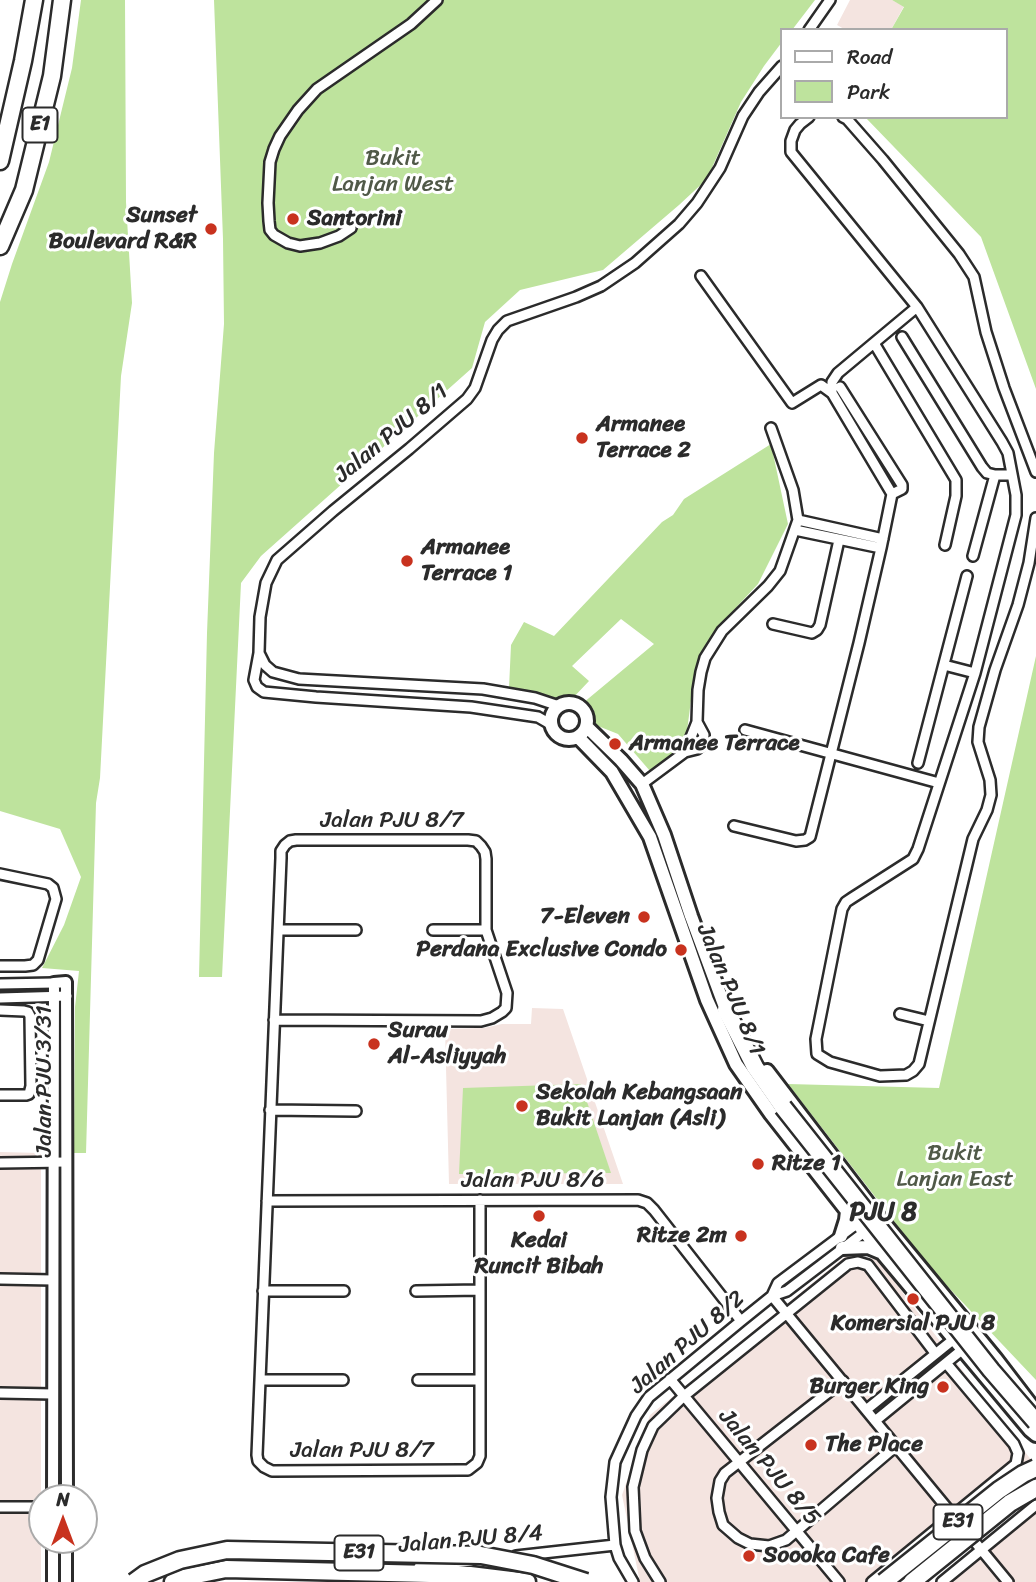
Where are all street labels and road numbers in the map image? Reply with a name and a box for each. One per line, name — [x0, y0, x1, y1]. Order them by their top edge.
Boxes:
road number: E1 — [22, 108, 58, 142]
street label: Jalan PJU 8/1 — [330, 378, 454, 490]
street label: Jalan PJU 8/7 — [320, 807, 464, 835]
street label: Jalan PJU 8/1 — [690, 920, 770, 1060]
street label: Jalan PJU 3/31 — [31, 1005, 59, 1157]
street label: Jalan PJU 8/6 — [461, 1167, 605, 1195]
street label: Jalan PJU 8/2 — [625, 1286, 751, 1400]
street label: Jalan PJU 8/5 — [712, 1404, 826, 1532]
street label: Jalan PJU 8/7 — [290, 1437, 434, 1465]
road number: E31 — [934, 1504, 982, 1540]
street label: Jalan PJU 8/4 — [398, 1520, 544, 1560]
road number: E31 — [334, 1536, 384, 1570]

